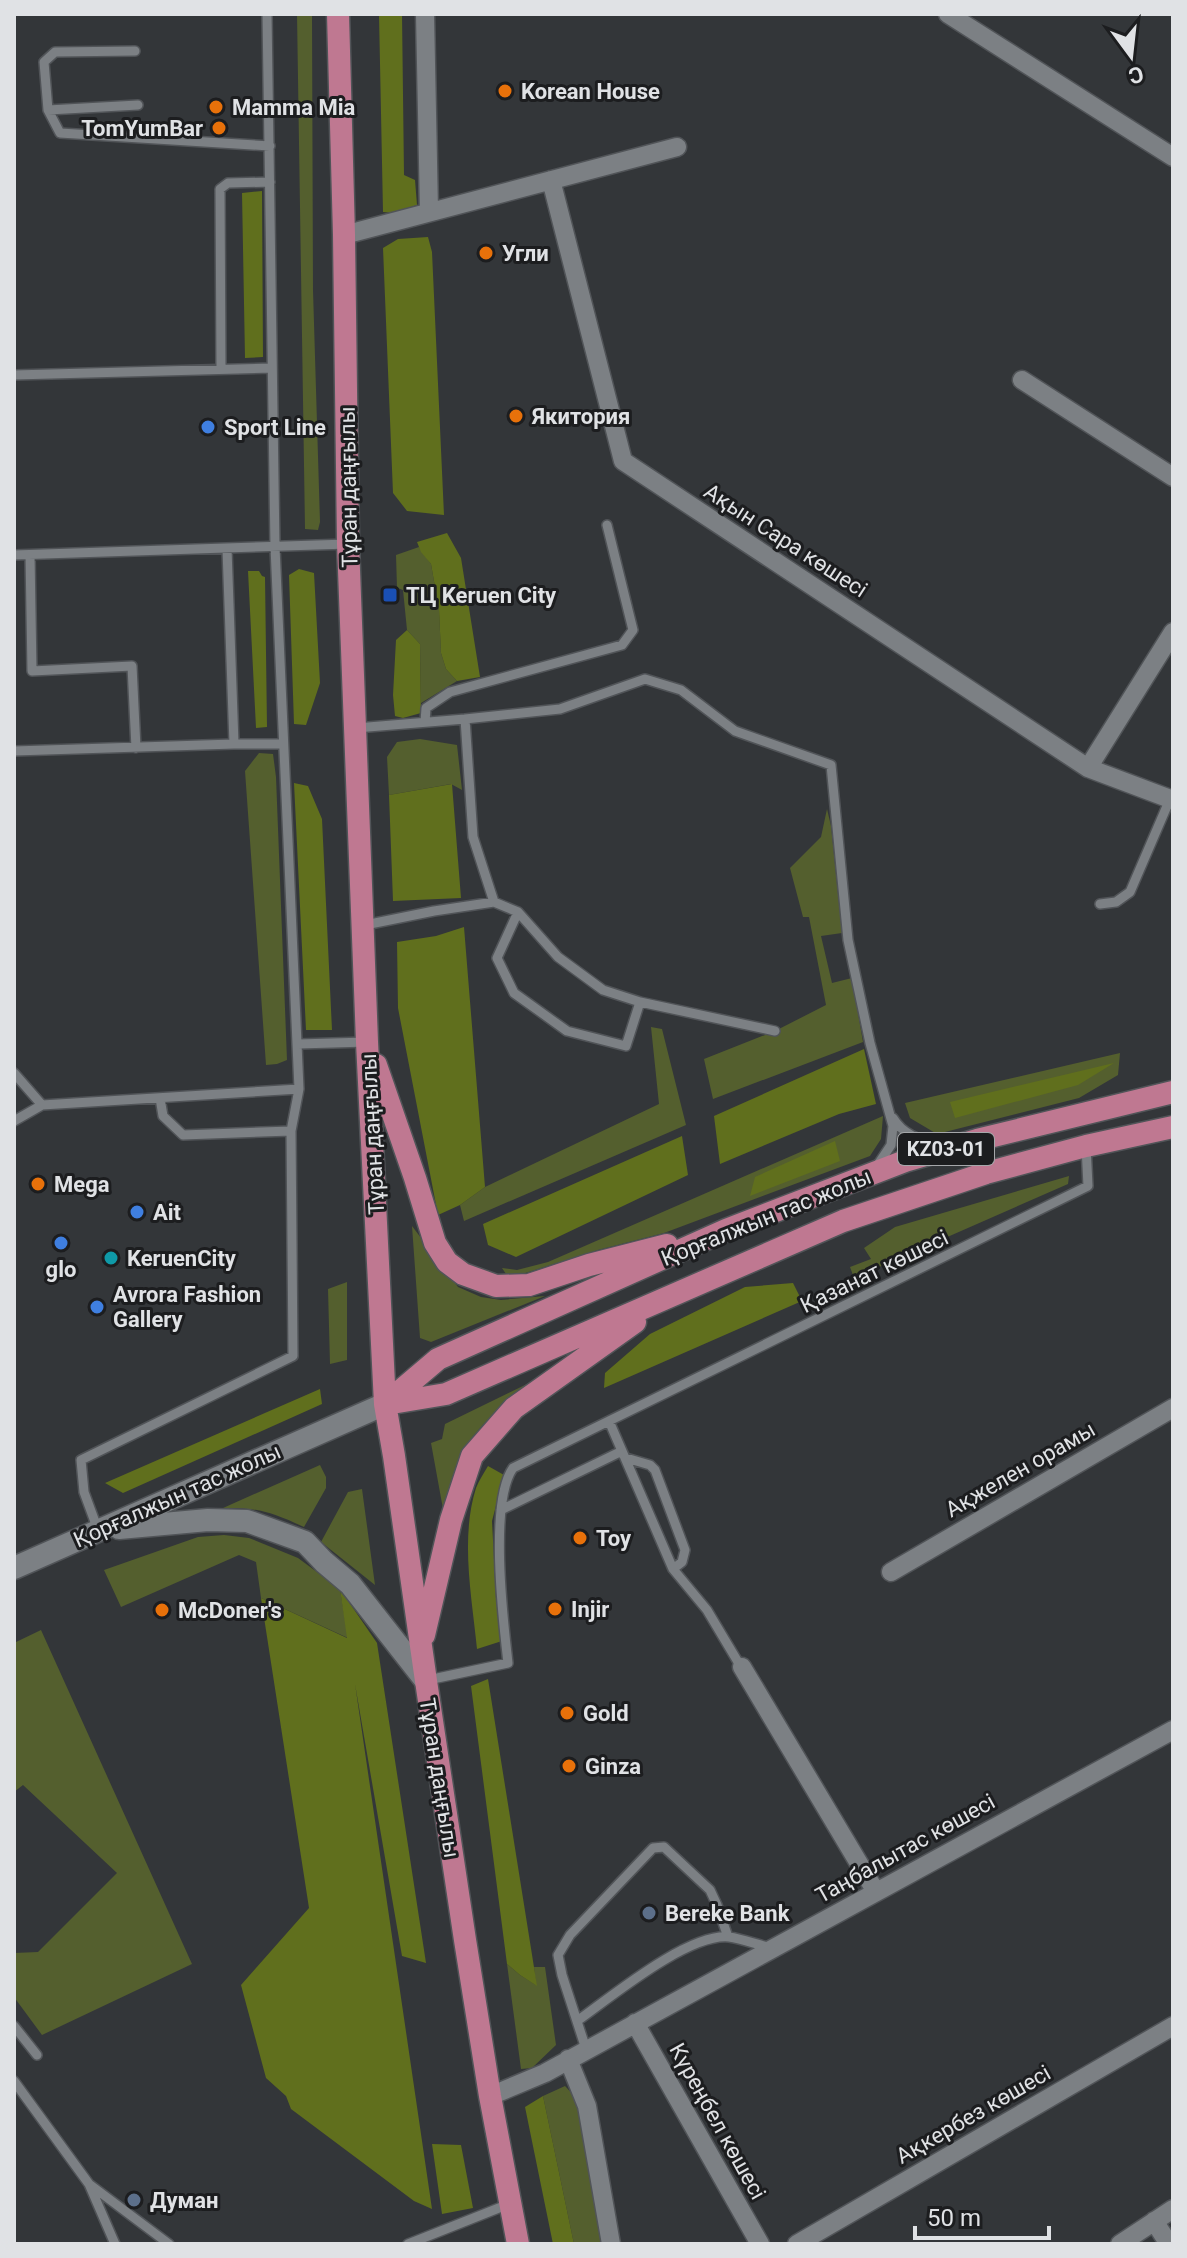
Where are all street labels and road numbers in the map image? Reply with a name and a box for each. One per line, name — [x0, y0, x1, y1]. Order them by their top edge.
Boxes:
street label: Тұран даңғылы — [335, 406, 362, 568]
street label: Ақын Сара көшесі — [700, 478, 872, 602]
street label: Тұран даңғылы — [356, 1053, 389, 1215]
road number: KZ03-01 — [898, 1133, 994, 1165]
street label: Қорғалжын тас жолы — [658, 1164, 875, 1271]
street label: Қазанат көшесі — [796, 1225, 952, 1318]
street label: Ақжелен орамы — [941, 1416, 1099, 1522]
street label: Қорғалжын тас жолы — [70, 1438, 285, 1552]
street label: Тұран даңғылы — [415, 1696, 464, 1860]
street label: Таңбалытас көшесі — [811, 1789, 999, 1908]
street label: Күреңбел көшесі — [664, 2039, 771, 2204]
street label: Ақкербез көшесі — [892, 2060, 1055, 2169]

